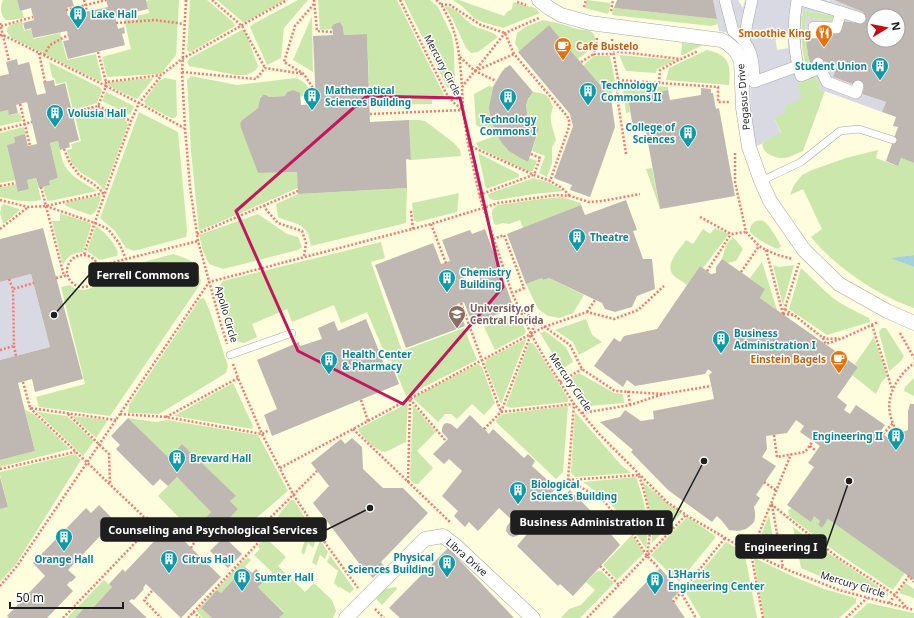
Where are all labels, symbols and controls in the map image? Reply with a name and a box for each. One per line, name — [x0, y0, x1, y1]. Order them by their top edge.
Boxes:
building icon: Lake Hall — [68, 4, 88, 29]
place label: Lake Hall — [91, 7, 137, 21]
north arrow — [866, 8, 906, 48]
text: N — [888, 20, 905, 32]
restaurant icon: Smoothie King — [814, 23, 834, 48]
place label: Smoothie King — [738, 26, 811, 40]
street label: Mercury Circle — [421, 32, 465, 98]
cafe icon: Cafe Bustelo — [553, 36, 573, 61]
place label: Cafe Bustelo — [576, 39, 639, 53]
building icon: Student Union — [870, 56, 890, 81]
place label: Student Union — [795, 59, 867, 73]
street label: Pegasus Drive — [733, 63, 753, 131]
place label: Technology Commons II — [601, 78, 661, 104]
building icon: Technology Commons II — [578, 81, 598, 106]
place label: Mathematical Sciences Building — [325, 83, 411, 109]
building icon: Mathematical Sciences Building — [302, 86, 322, 111]
building icon: Technology Commons I — [498, 87, 518, 112]
building icon: Volusia Hall — [45, 103, 65, 128]
place label: Volusia Hall — [68, 106, 126, 120]
place label: Technology Commons I — [480, 112, 537, 138]
place label: College of Sciences — [625, 120, 676, 146]
building icon: College of Sciences — [678, 123, 698, 148]
building icon: Theatre — [567, 227, 587, 252]
place label: Theatre — [590, 230, 629, 244]
callout: Ferrell Commons — [89, 263, 198, 286]
place label: Chemistry Building — [460, 265, 511, 291]
text: Ferrell Commons — [96, 267, 190, 282]
building icon: Chemistry Building — [437, 268, 457, 293]
street label: Apollo Circle — [212, 284, 242, 344]
place label: University of Central Florida — [470, 301, 544, 327]
school or university icon: University of Central Florida — [447, 304, 467, 329]
place label: Business Administration I — [734, 326, 816, 352]
building icon: Business Administration I — [711, 329, 731, 354]
place label: Health Center & Pharmacy — [342, 347, 412, 373]
cafe icon: Einstein Bagels — [829, 349, 849, 374]
building icon: Health Center & Pharmacy — [319, 350, 339, 375]
street label: Mercury Circle — [546, 350, 596, 414]
place label: Einstein Bagels — [751, 352, 826, 366]
building icon: Engineering II — [886, 426, 906, 451]
place label: Engineering II — [812, 429, 883, 443]
building icon: Brevard Hall — [167, 448, 187, 473]
place label: Brevard Hall — [190, 451, 251, 465]
place label: Biological Sciences Building — [531, 477, 617, 503]
building icon: Biological Sciences Building — [508, 480, 528, 505]
callout: Business Administration II — [511, 511, 672, 534]
text: Business Administration II — [519, 514, 665, 529]
callout: Counseling and Psychological Services — [101, 518, 326, 541]
text: Counseling and Psychological Services — [108, 522, 318, 537]
building icon: Orange Hall — [54, 527, 74, 552]
street label: Libra Drive — [443, 535, 491, 579]
callout: Engineering I — [736, 535, 826, 558]
text: Engineering I — [744, 539, 818, 554]
building icon: Citrus Hall — [159, 549, 179, 574]
place label: Physical Sciences Building — [348, 550, 434, 576]
place label: Orange Hall — [34, 552, 94, 566]
place label: Citrus Hall — [182, 552, 234, 566]
building icon: Physical Sciences Building — [437, 553, 457, 578]
building icon: Sumter Hall — [232, 567, 252, 592]
place label: L3Harris Engineering Center — [668, 567, 765, 593]
street label: Mercury Circle — [819, 567, 888, 601]
place label: Sumter Hall — [255, 570, 314, 584]
building icon: L3Harris Engineering Center — [645, 570, 665, 595]
scale bar — [10, 584, 123, 610]
text: 50 m — [16, 589, 44, 606]

